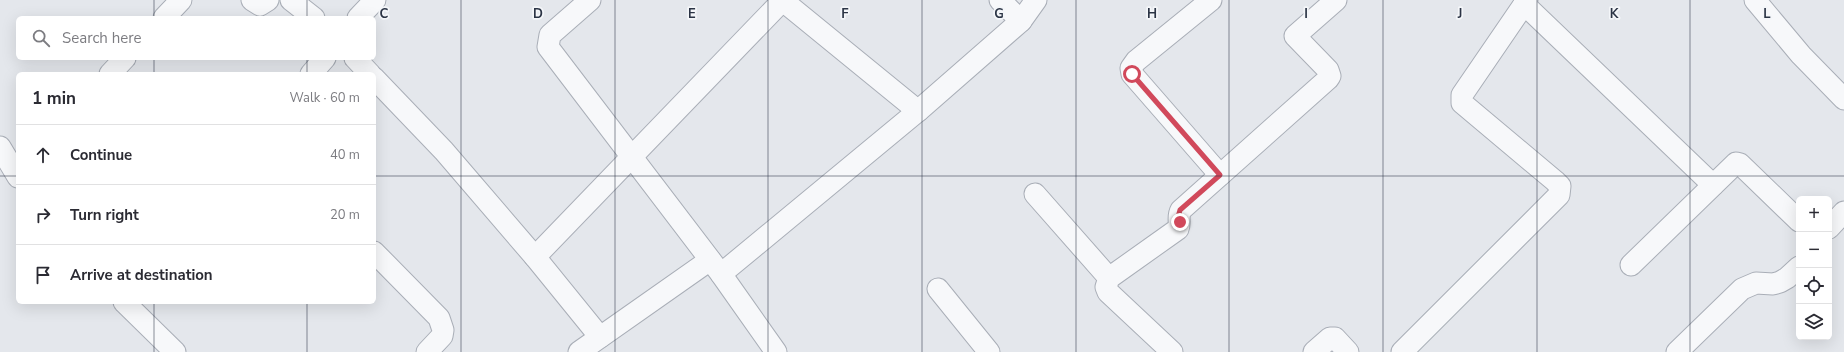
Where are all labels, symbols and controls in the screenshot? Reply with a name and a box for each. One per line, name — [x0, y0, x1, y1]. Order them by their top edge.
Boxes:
text: C — [380, 5, 389, 23]
text: D — [533, 5, 543, 23]
text: E — [688, 5, 696, 23]
text: F — [841, 5, 849, 23]
text: G — [994, 5, 1004, 23]
text: H — [1147, 5, 1157, 23]
text: I — [1304, 5, 1308, 23]
text: J — [1457, 5, 1462, 23]
text: K — [1610, 5, 1619, 23]
text: L — [1763, 5, 1771, 23]
search box — [16, 16, 376, 60]
icon: search — [30, 27, 52, 49]
text: Search here — [62, 28, 142, 48]
route start — [1123, 65, 1141, 83]
text: 1 min — [32, 87, 76, 110]
text: Walk · 60 m — [289, 89, 360, 107]
icon: ahead — [32, 144, 54, 166]
text: Continue — [70, 145, 132, 165]
text: 40 m — [330, 146, 360, 164]
map controls — [1796, 196, 1832, 340]
button: + — [1796, 196, 1832, 232]
icon: right — [32, 204, 54, 226]
text: Turn right — [70, 205, 139, 225]
text: 20 m — [330, 206, 360, 224]
route end — [1171, 213, 1189, 231]
button: − — [1796, 232, 1832, 268]
icon: arrive — [32, 264, 54, 286]
text: Arrive at destination — [70, 265, 213, 285]
button: locate — [1796, 268, 1832, 304]
button: layers — [1796, 304, 1832, 340]

